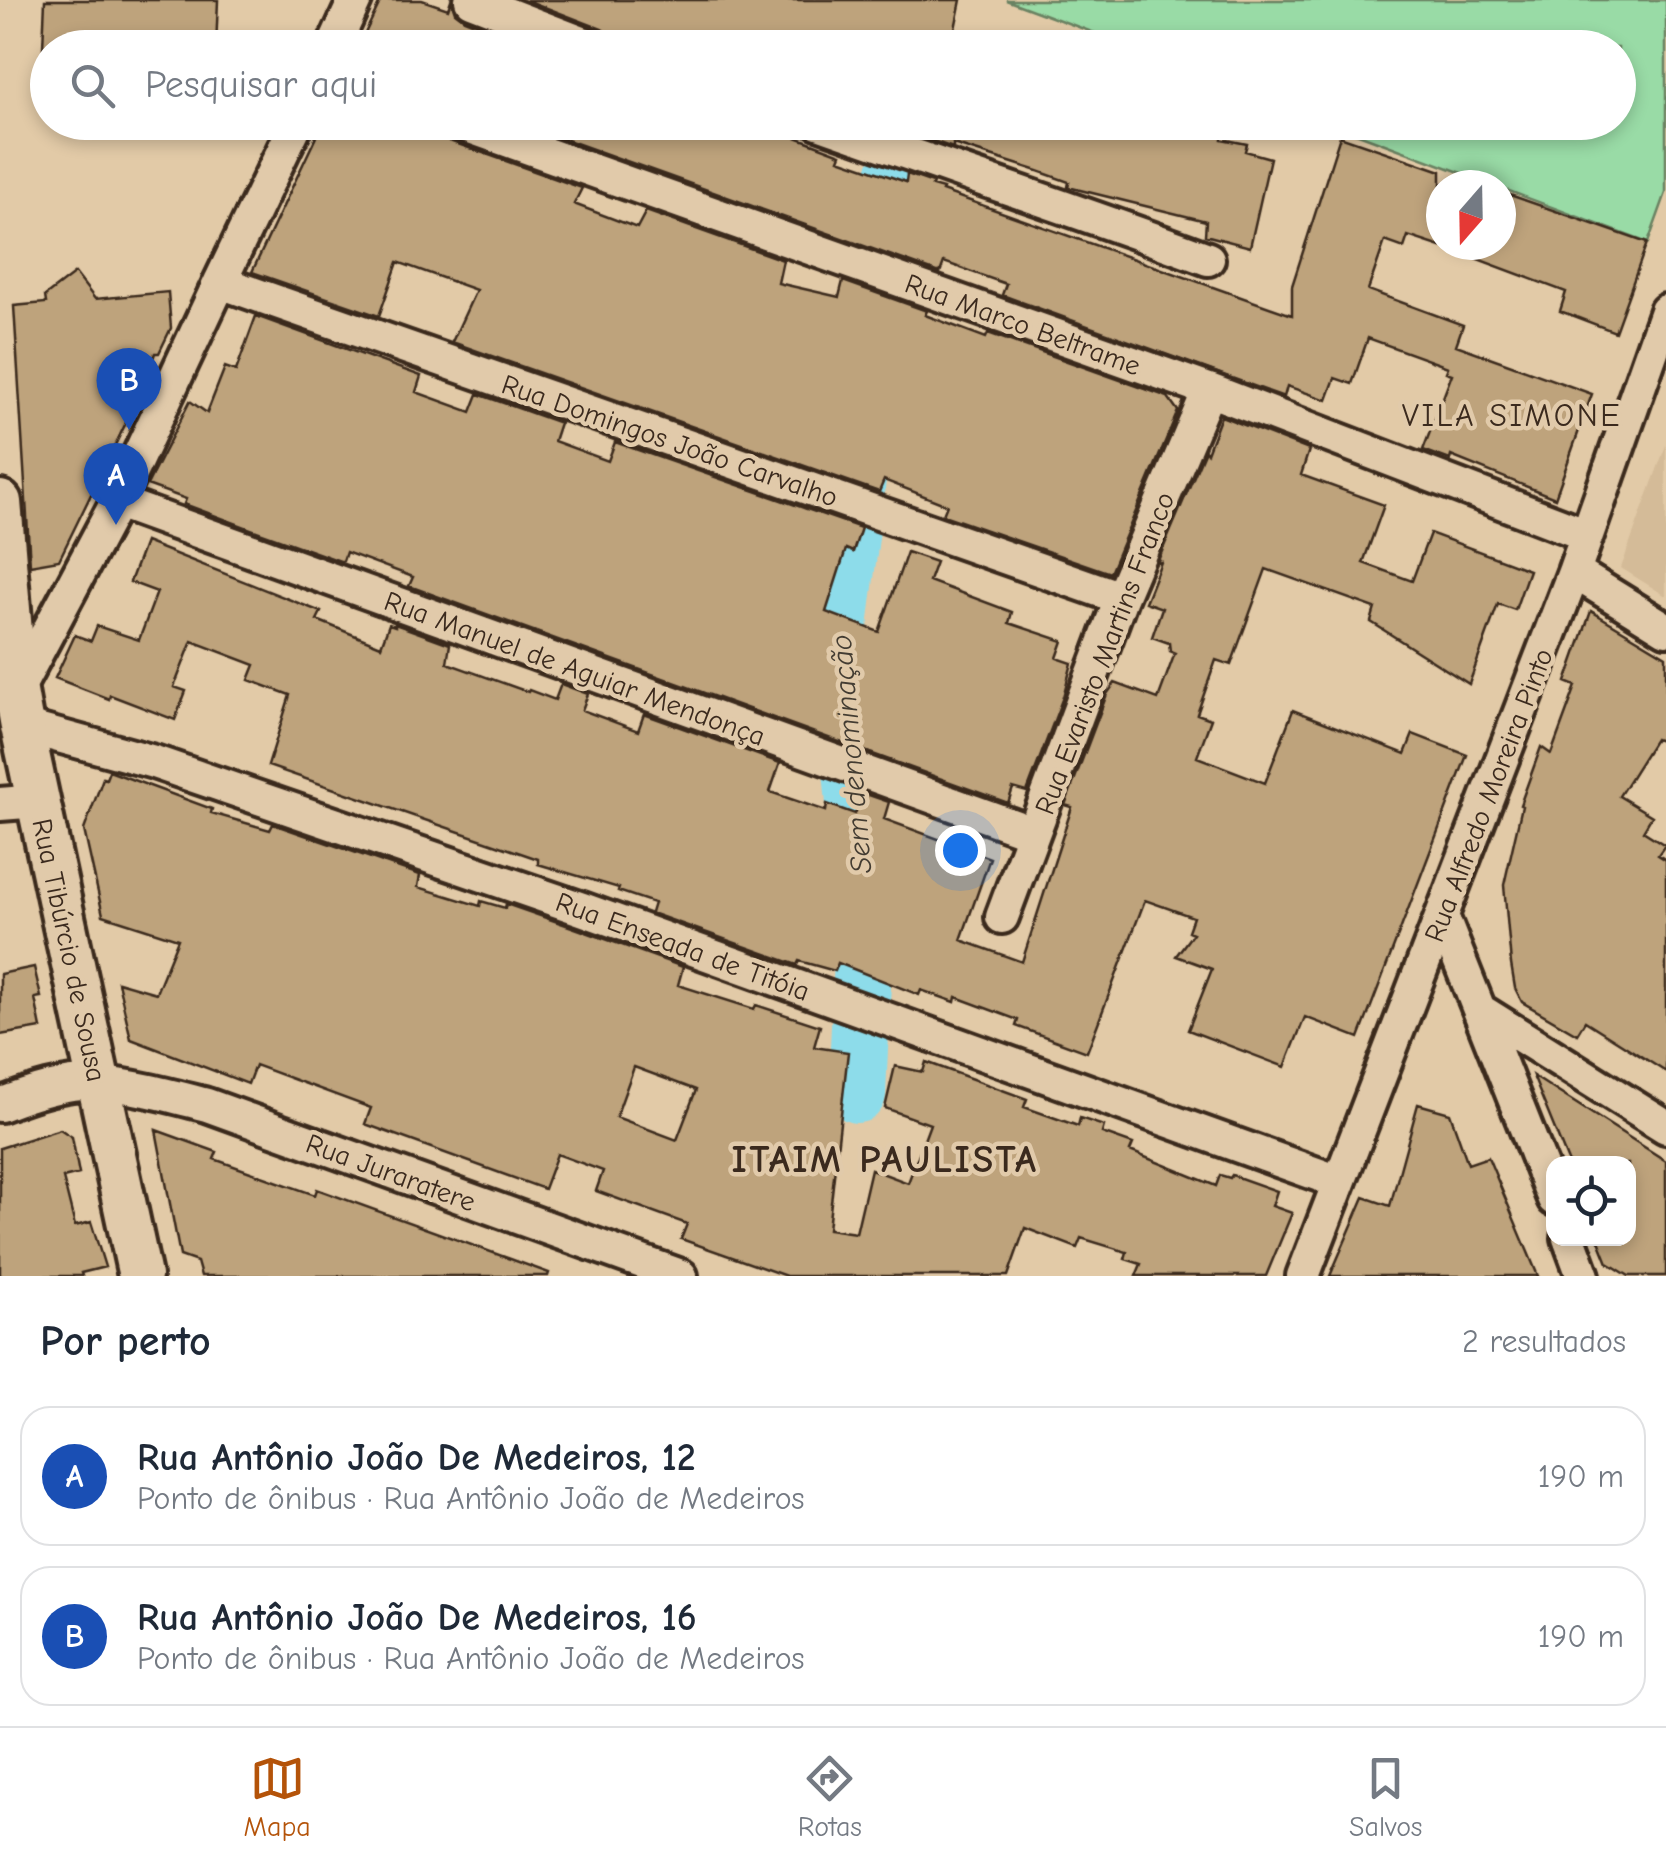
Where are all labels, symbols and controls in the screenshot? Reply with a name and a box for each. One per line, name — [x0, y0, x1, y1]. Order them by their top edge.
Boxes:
search box — [30, 30, 1636, 140]
icon: search — [65, 58, 120, 113]
text: Pesquisar aqui — [145, 63, 377, 107]
north arrow — [1426, 170, 1516, 260]
street label: Rua Marco Beltrame — [900, 267, 1145, 382]
pin: B — [96, 348, 162, 430]
street label: Rua Domingos João Carvalho — [497, 368, 842, 514]
district label: VILA SIMONE — [1402, 397, 1622, 434]
pin: A — [84, 442, 148, 525]
street label: Rua Evaristo Martins Franco — [1029, 488, 1181, 819]
street label: Rua Manuel de Aguiar Mendonça — [380, 585, 769, 753]
water label: Sem denominação — [824, 633, 879, 875]
street label: Rua Alfredo Moreira Pinto — [1418, 644, 1560, 947]
street label: Rua Tibúrcio de Sousa — [25, 816, 113, 1085]
your location — [935, 825, 986, 876]
street label: Rua Enseada de Titóia — [551, 886, 814, 1008]
street label: Rua Juraratere — [302, 1127, 480, 1218]
district label: ITAIM PAULISTA — [732, 1138, 1038, 1182]
map controls — [1546, 1156, 1636, 1246]
button: locate — [1546, 1156, 1636, 1246]
text: Por perto — [40, 1317, 211, 1366]
text: 2 resultados — [1462, 1323, 1626, 1360]
text: Rua Antônio João De Medeiros, 12 — [137, 1436, 696, 1480]
text: A — [66, 1458, 83, 1495]
text: 190 m — [1538, 1458, 1624, 1495]
text: Ponto de ônibus · Rua Antônio João de Medeiros — [137, 1480, 805, 1517]
text: Rua Antônio João De Medeiros, 16 — [137, 1596, 697, 1640]
text: B — [65, 1618, 84, 1655]
text: 190 m — [1538, 1618, 1624, 1655]
text: Ponto de ônibus · Rua Antônio João de Medeiros — [137, 1640, 805, 1677]
tab: Mapa — [244, 1751, 311, 1843]
tab: Rotas — [798, 1751, 862, 1843]
tab: Salvos — [1349, 1751, 1422, 1843]

